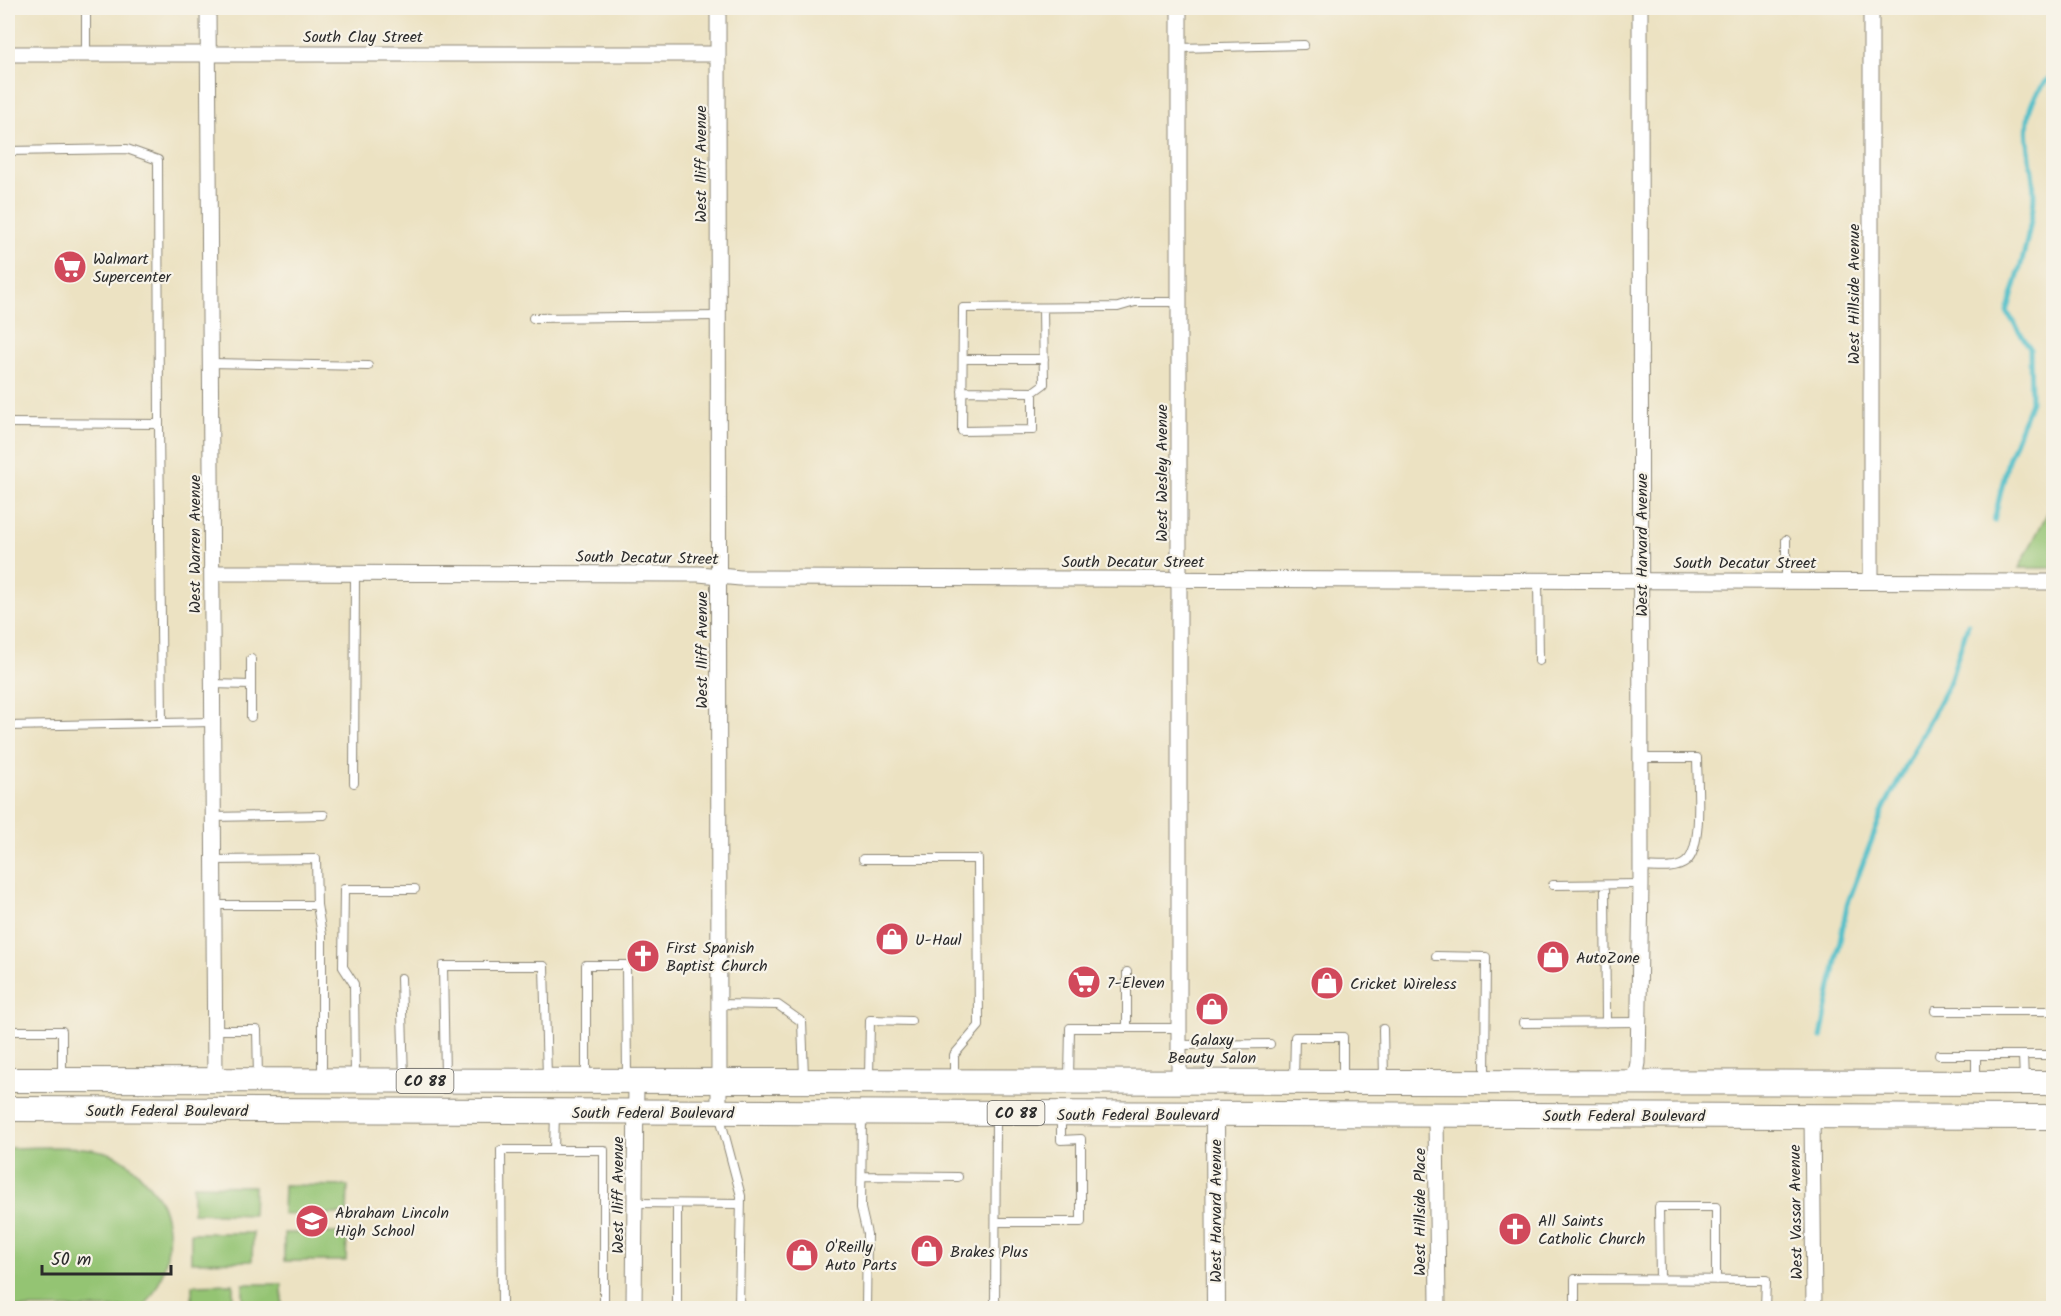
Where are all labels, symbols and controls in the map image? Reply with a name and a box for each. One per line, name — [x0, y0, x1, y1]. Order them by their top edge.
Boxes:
street label: South Clay Street — [303, 25, 424, 50]
street label: West Iliff Avenue — [689, 105, 714, 223]
street label: West Hillside Avenue — [1842, 224, 1867, 364]
place label: Walmart Supercenter — [93, 247, 173, 290]
supermarket icon: Walmart Supercenter — [52, 249, 88, 285]
street label: West Wesley Avenue — [1150, 404, 1175, 542]
street label: West Harvard Avenue — [1630, 473, 1655, 617]
street label: West Warren Avenue — [183, 475, 208, 614]
street label: South Decatur Street — [575, 545, 719, 572]
street label: South Decatur Street — [1062, 550, 1205, 575]
street label: South Decatur Street — [1674, 551, 1817, 576]
street label: West Iliff Avenue — [690, 591, 715, 709]
shop icon: U-Haul — [874, 921, 910, 957]
place label: U-Haul — [915, 928, 962, 953]
place label: First Spanish Baptist Church — [666, 936, 768, 979]
church icon: First Spanish Baptist Church — [625, 938, 661, 974]
shop icon: AutoZone — [1535, 939, 1571, 975]
place label: AutoZone — [1576, 946, 1640, 971]
supermarket icon: 7-Eleven — [1066, 964, 1102, 1000]
shop icon: Cricket Wireless — [1309, 965, 1345, 1001]
place label: 7-Eleven — [1107, 971, 1165, 996]
place label: Cricket Wireless — [1350, 972, 1457, 997]
shop icon: Galaxy Beauty Salon — [1194, 991, 1230, 1027]
place label: Galaxy Beauty Salon — [1168, 1028, 1256, 1071]
road number: CO 88 — [396, 1069, 454, 1093]
street label: South Federal Boulevard — [86, 1099, 249, 1124]
street label: South Federal Boulevard — [572, 1101, 735, 1126]
road number: CO 88 — [988, 1101, 1044, 1125]
street label: South Federal Boulevard — [1057, 1103, 1220, 1128]
street label: South Federal Boulevard — [1543, 1104, 1706, 1129]
street label: West Iliff Avenue — [606, 1136, 631, 1254]
street label: West Harvard Avenue — [1204, 1139, 1229, 1283]
street label: West Vassar Avenue — [1783, 1144, 1810, 1280]
street label: West Hillside Place — [1408, 1148, 1433, 1276]
place label: Abraham Lincoln High School — [335, 1201, 449, 1244]
school or university icon: Abraham Lincoln High School — [294, 1203, 330, 1239]
place label: All Saints Catholic Church — [1538, 1209, 1645, 1252]
church icon: All Saints Catholic Church — [1497, 1211, 1533, 1247]
shop icon: Brakes Plus — [909, 1233, 945, 1269]
place label: O'Reilly Auto Parts — [825, 1235, 897, 1278]
shop icon: O'Reilly Auto Parts — [784, 1237, 820, 1273]
scale bar — [42, 1238, 171, 1276]
place label: Brakes Plus — [950, 1240, 1028, 1265]
text: 50 m — [51, 1246, 91, 1275]

